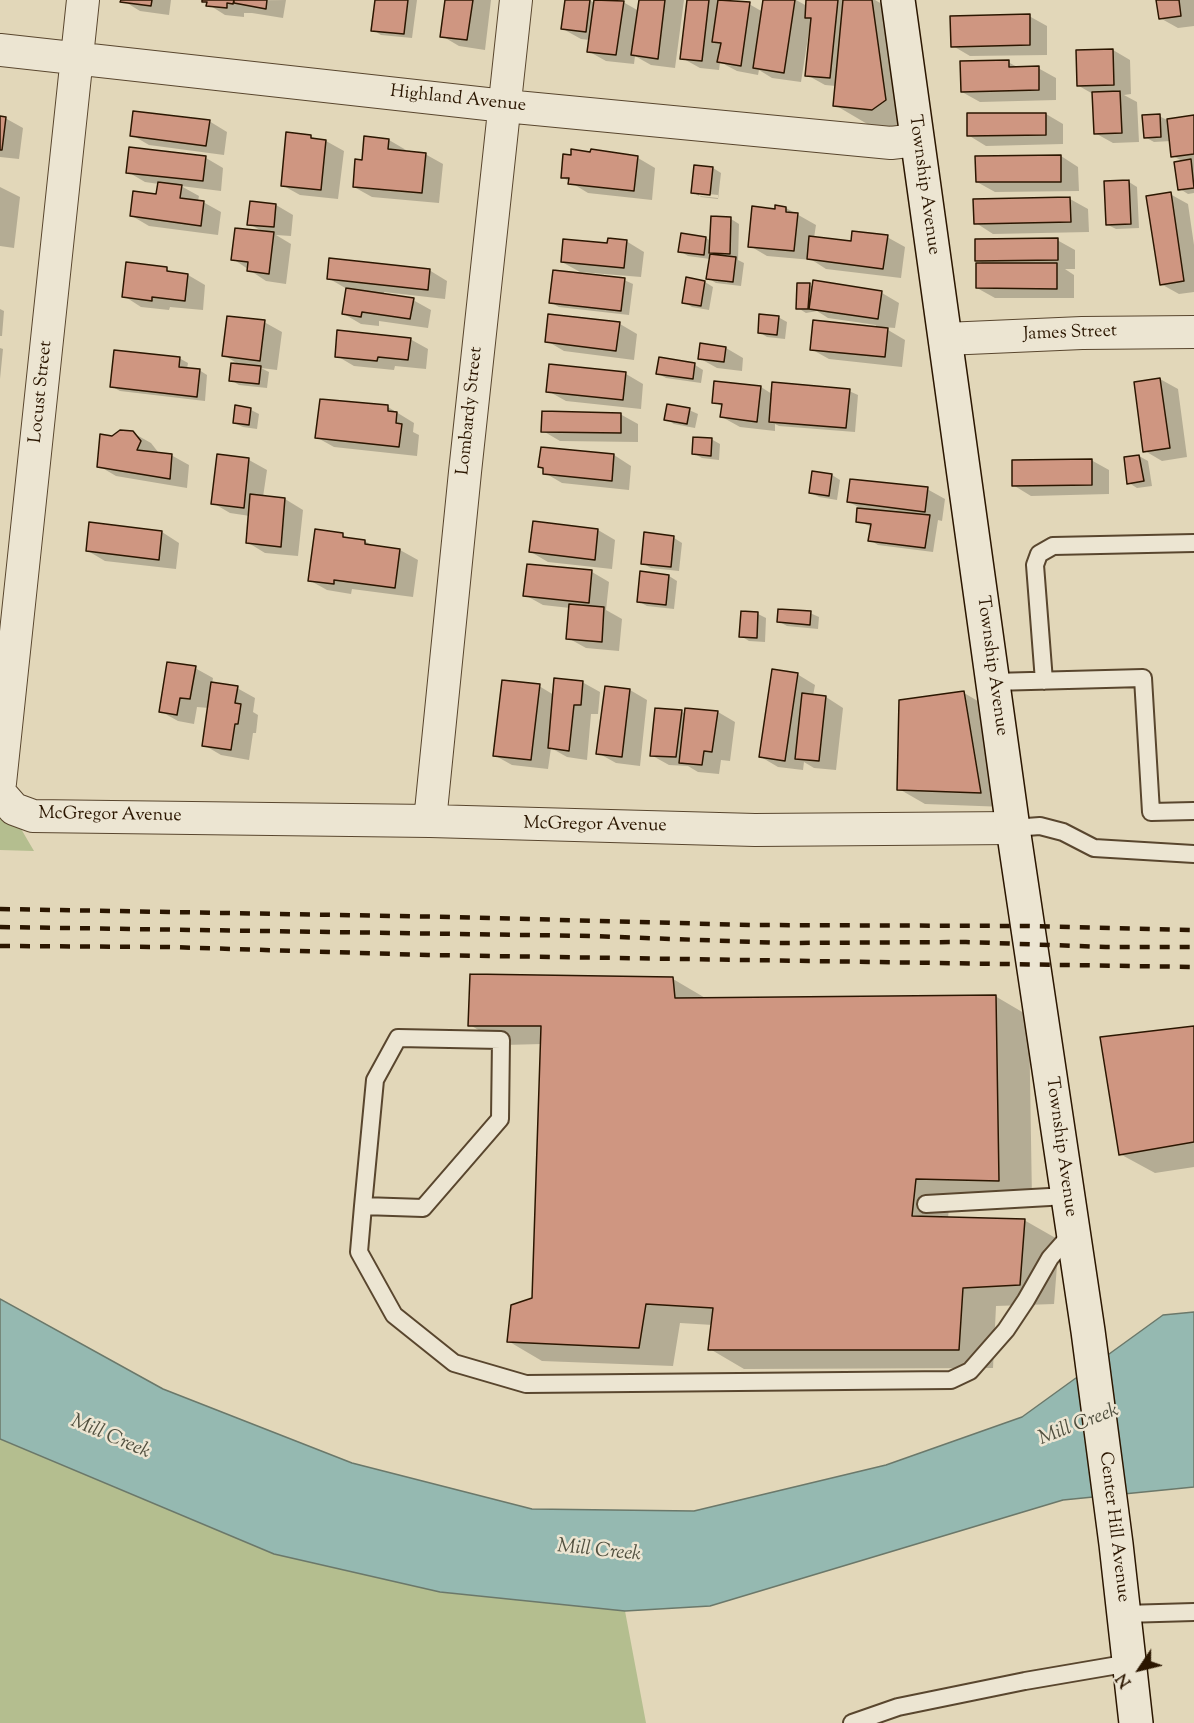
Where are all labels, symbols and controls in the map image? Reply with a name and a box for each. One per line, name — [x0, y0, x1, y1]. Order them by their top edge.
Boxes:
street label: Highland Avenue — [389, 82, 527, 118]
street label: Township Avenue — [902, 114, 944, 256]
street label: James Street — [1023, 322, 1117, 346]
street label: Locust Street — [26, 340, 58, 444]
street label: Lombardy Street — [454, 346, 488, 476]
street label: Township Avenue — [970, 595, 1012, 737]
street label: McGregor Avenue — [38, 804, 182, 828]
street label: McGregor Avenue — [523, 814, 667, 838]
street label: Township Avenue — [1039, 1076, 1081, 1218]
water label: Mill Creek — [1035, 1400, 1123, 1452]
water label: Mill Creek — [67, 1411, 153, 1465]
street label: Center Hill Avenue — [1093, 1451, 1133, 1603]
water label: Mill Creek — [556, 1536, 642, 1568]
north arrow — [1110, 1639, 1170, 1699]
text: N — [1112, 1668, 1138, 1691]

